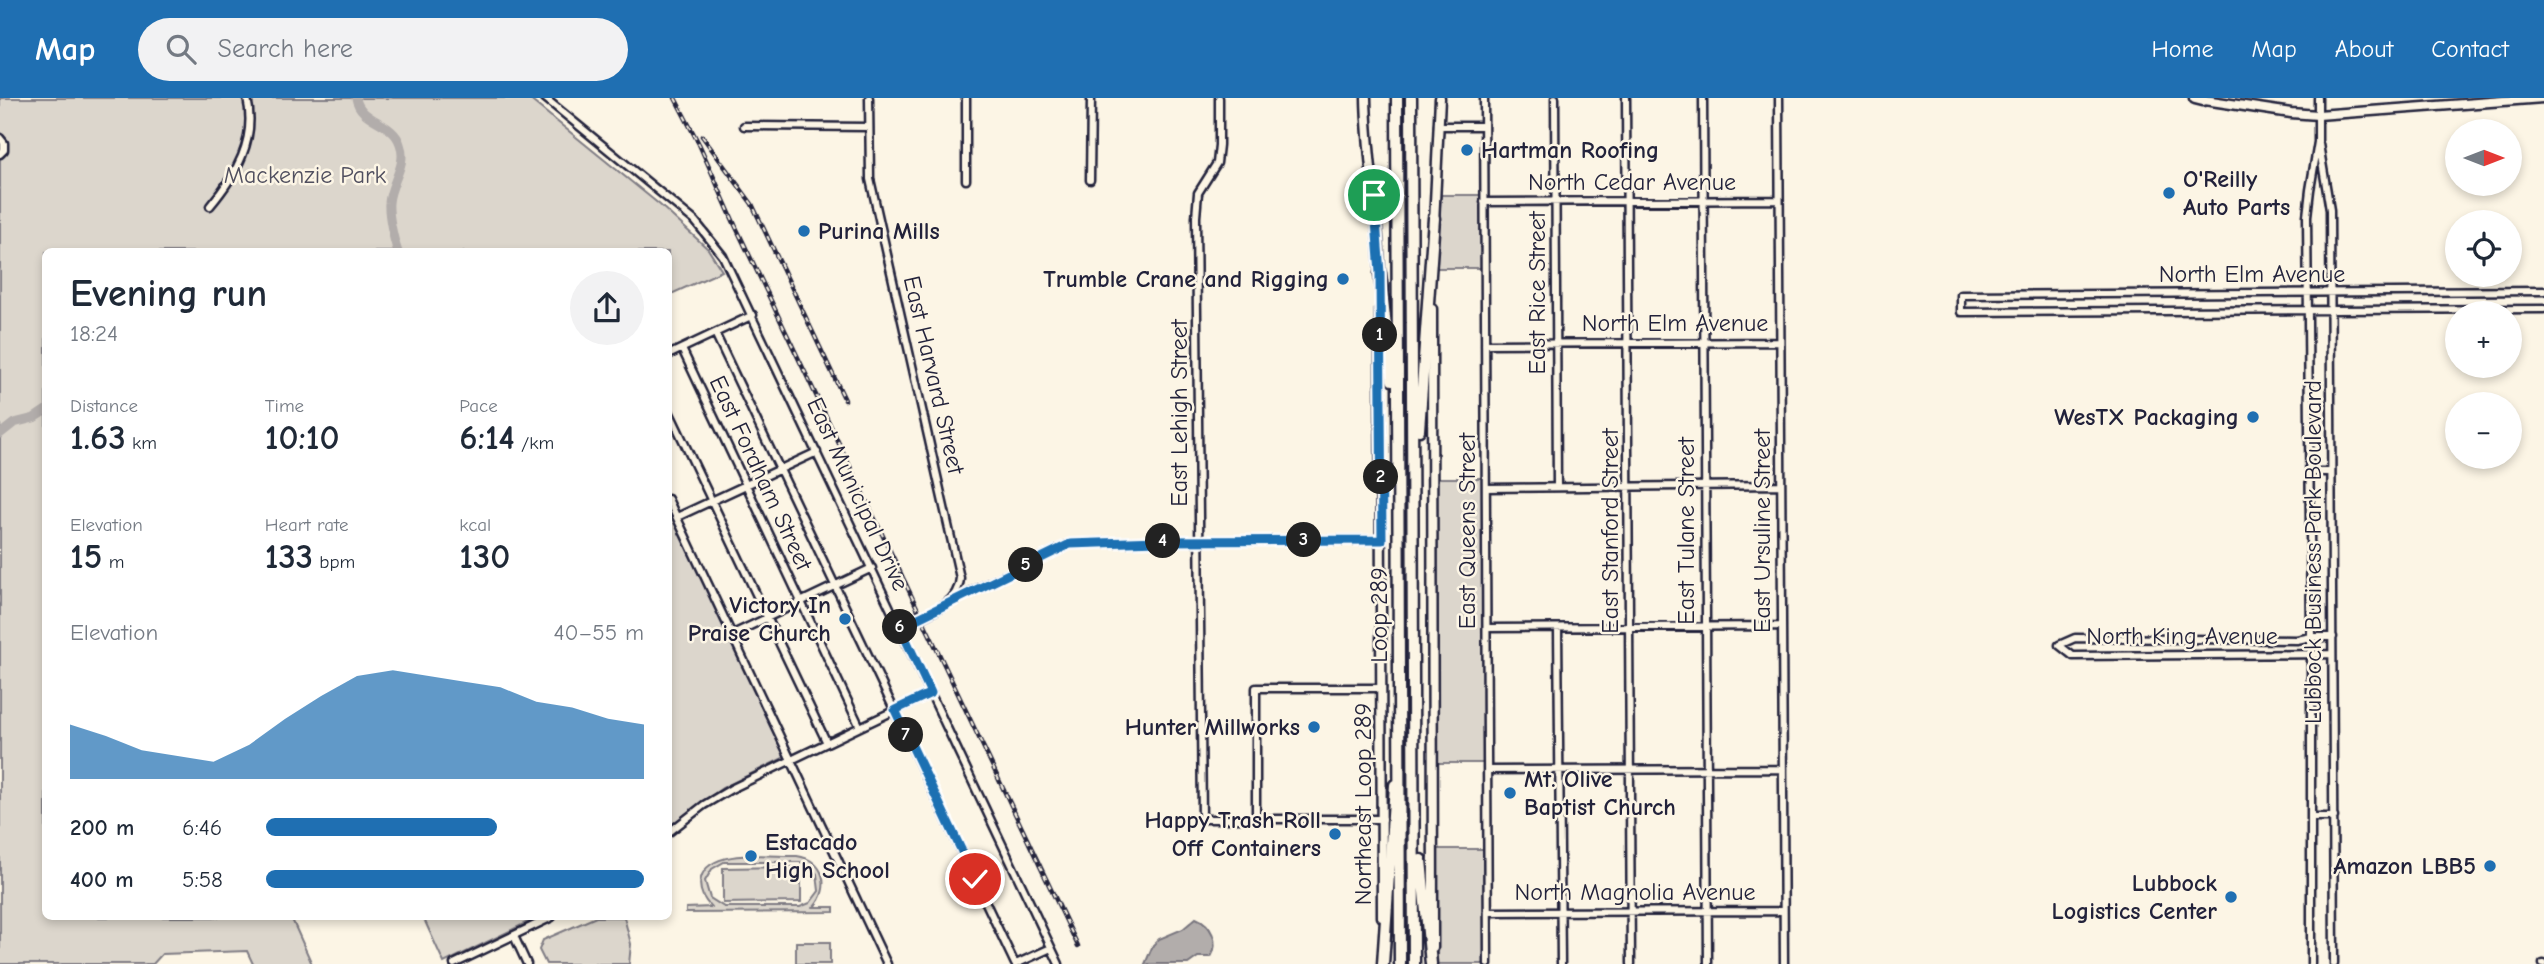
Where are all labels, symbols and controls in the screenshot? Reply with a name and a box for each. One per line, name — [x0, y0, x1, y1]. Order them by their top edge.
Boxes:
search box — [138, 18, 628, 81]
text: Map — [35, 30, 96, 68]
icon: search — [162, 30, 200, 68]
text: Search here — [218, 34, 353, 64]
text: Home — [2152, 35, 2213, 63]
text: Map — [2251, 35, 2297, 63]
text: About — [2335, 35, 2393, 63]
text: Contact — [2431, 35, 2509, 63]
north arrow — [2445, 119, 2522, 196]
map controls — [2445, 119, 2522, 469]
place label: Hartman Roofing — [1481, 136, 1659, 164]
marker: Hartman Roofing — [1459, 142, 1475, 158]
park label: Mackenzie Park — [224, 161, 387, 189]
pin — [1344, 165, 1404, 225]
place label: O'Reilly Auto Parts — [2183, 165, 2290, 221]
street label: North Cedar Avenue — [1528, 168, 1736, 196]
icon: arrive — [1355, 176, 1393, 214]
marker: O'Reilly Auto Parts — [2161, 185, 2177, 201]
street label: East Rice Street — [1523, 210, 1551, 375]
button: locate — [2445, 210, 2522, 287]
place label: Purina Mills — [818, 217, 940, 245]
marker: Purina Mills — [796, 223, 812, 239]
street label: North Elm Avenue — [2159, 260, 2345, 288]
place label: Trumble Crane and Rigging — [1043, 265, 1329, 293]
button: share — [570, 271, 644, 345]
marker: Trumble Crane and Rigging — [1335, 271, 1351, 287]
text: Evening run — [70, 272, 267, 316]
street label: East Harvard Street — [898, 273, 971, 478]
button: + — [2445, 301, 2522, 378]
street label: North Elm Avenue — [1582, 309, 1768, 337]
pin: 1 — [1362, 317, 1398, 352]
street label: East Lehigh Street — [1165, 318, 1193, 507]
text: 18:24 — [70, 320, 118, 347]
text: 1 — [1376, 323, 1383, 345]
street label: East Fordham Street — [704, 371, 819, 576]
street label: Lubbock Business Park Boulevard — [2299, 380, 2327, 724]
button: − — [2445, 392, 2522, 469]
street label: East Municipal Drive — [801, 393, 915, 595]
text: Distance — [70, 395, 138, 417]
text: Time — [265, 395, 304, 417]
text: Pace — [459, 395, 498, 417]
place label: WesTX Packaging — [2054, 403, 2239, 431]
marker: WesTX Packaging — [2245, 409, 2261, 425]
text: 1.63 — [70, 417, 126, 458]
text: 10:10 — [265, 417, 339, 458]
text: 6:14 — [459, 417, 515, 458]
street label: East Stanford Street — [1596, 427, 1624, 634]
street label: East Ursuline Street — [1748, 428, 1776, 633]
text: km — [126, 432, 157, 454]
text: /km — [515, 432, 554, 454]
street label: East Queens Street — [1453, 432, 1481, 629]
street label: East Tulane Street — [1672, 436, 1700, 625]
pin: 2 — [1364, 460, 1398, 494]
text: 2 — [1376, 465, 1385, 487]
text: Elevation — [70, 514, 143, 536]
text: Heart rate — [265, 514, 348, 536]
text: kcal — [459, 514, 491, 536]
pin: 3 — [1286, 522, 1322, 558]
pin: 4 — [1146, 524, 1180, 558]
text: 3 — [1299, 528, 1308, 550]
text: 4 — [1158, 529, 1167, 551]
text: 15 — [70, 536, 102, 577]
text: 133 — [265, 536, 313, 577]
text: 130 — [459, 536, 510, 577]
pin: 5 — [1009, 547, 1044, 582]
text: m — [102, 551, 124, 573]
text: bpm — [313, 551, 355, 573]
text: 5 — [1020, 553, 1031, 575]
street label: Loop 289 — [1365, 567, 1393, 663]
place label: Victory In Praise Church — [688, 591, 831, 647]
pin: 6 — [883, 610, 918, 644]
marker: Victory In Praise Church — [837, 611, 853, 627]
text: 6 — [895, 615, 904, 637]
text: Elevation — [70, 619, 158, 646]
text: 40–55 m — [553, 619, 644, 646]
street label: North King Avenue — [2086, 622, 2278, 650]
street label: Northeast Loop 289 — [1349, 703, 1377, 905]
place label: Hunter Millworks — [1125, 713, 1300, 741]
pin: 7 — [888, 718, 923, 752]
marker: Hunter Millworks — [1306, 719, 1322, 735]
text: 7 — [901, 723, 910, 745]
place label: Mt. Olive Baptist Church — [1524, 765, 1676, 821]
marker: Mt. Olive Baptist Church — [1502, 785, 1518, 801]
place label: Happy Trash Roll Off Containers — [1144, 806, 1321, 862]
text: 200 m — [70, 814, 134, 841]
text: 6:46 — [182, 814, 222, 841]
marker: Happy Trash Roll Off Containers — [1327, 826, 1343, 842]
place label: Estacado High School — [765, 828, 890, 884]
marker: Estacado High School — [743, 848, 759, 864]
pin — [945, 849, 1005, 909]
place label: Amazon LBB5 — [2333, 852, 2476, 880]
marker: Amazon LBB5 — [2482, 858, 2498, 874]
icon: check — [956, 860, 994, 898]
text: 400 m — [70, 866, 134, 893]
text: 5:58 — [182, 866, 223, 893]
place label: Lubbock Logistics Center — [2051, 869, 2217, 925]
street label: North Magnolia Avenue — [1514, 878, 1756, 906]
marker: Lubbock Logistics Center — [2223, 889, 2239, 905]

